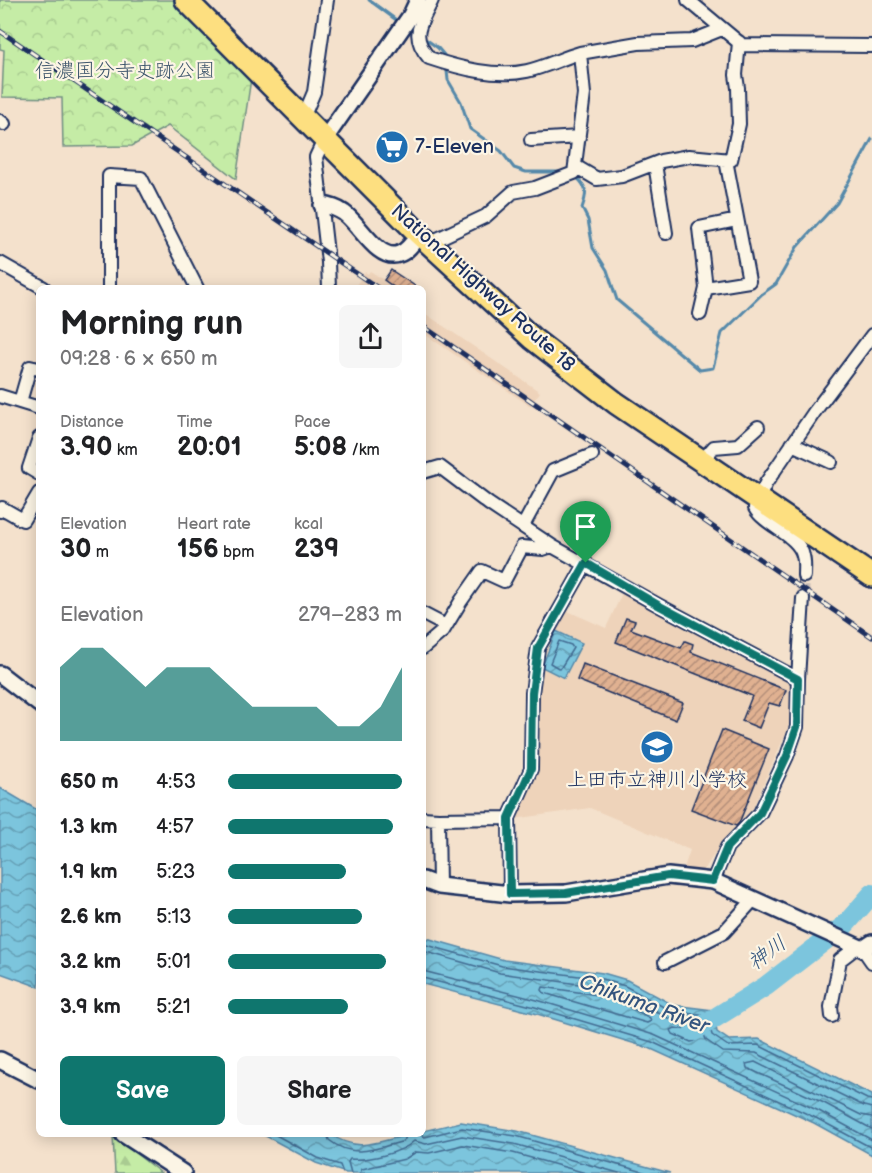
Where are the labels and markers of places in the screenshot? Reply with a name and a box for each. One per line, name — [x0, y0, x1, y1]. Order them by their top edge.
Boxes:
supermarket icon: 7-Eleven — [374, 129, 410, 165]
place label: 7-Eleven — [415, 135, 494, 159]
pin — [560, 501, 611, 563]
school or university icon: 上田市立神川小学校 — [639, 729, 675, 765]
place label: 上田市立神川小学校 — [567, 768, 747, 792]

